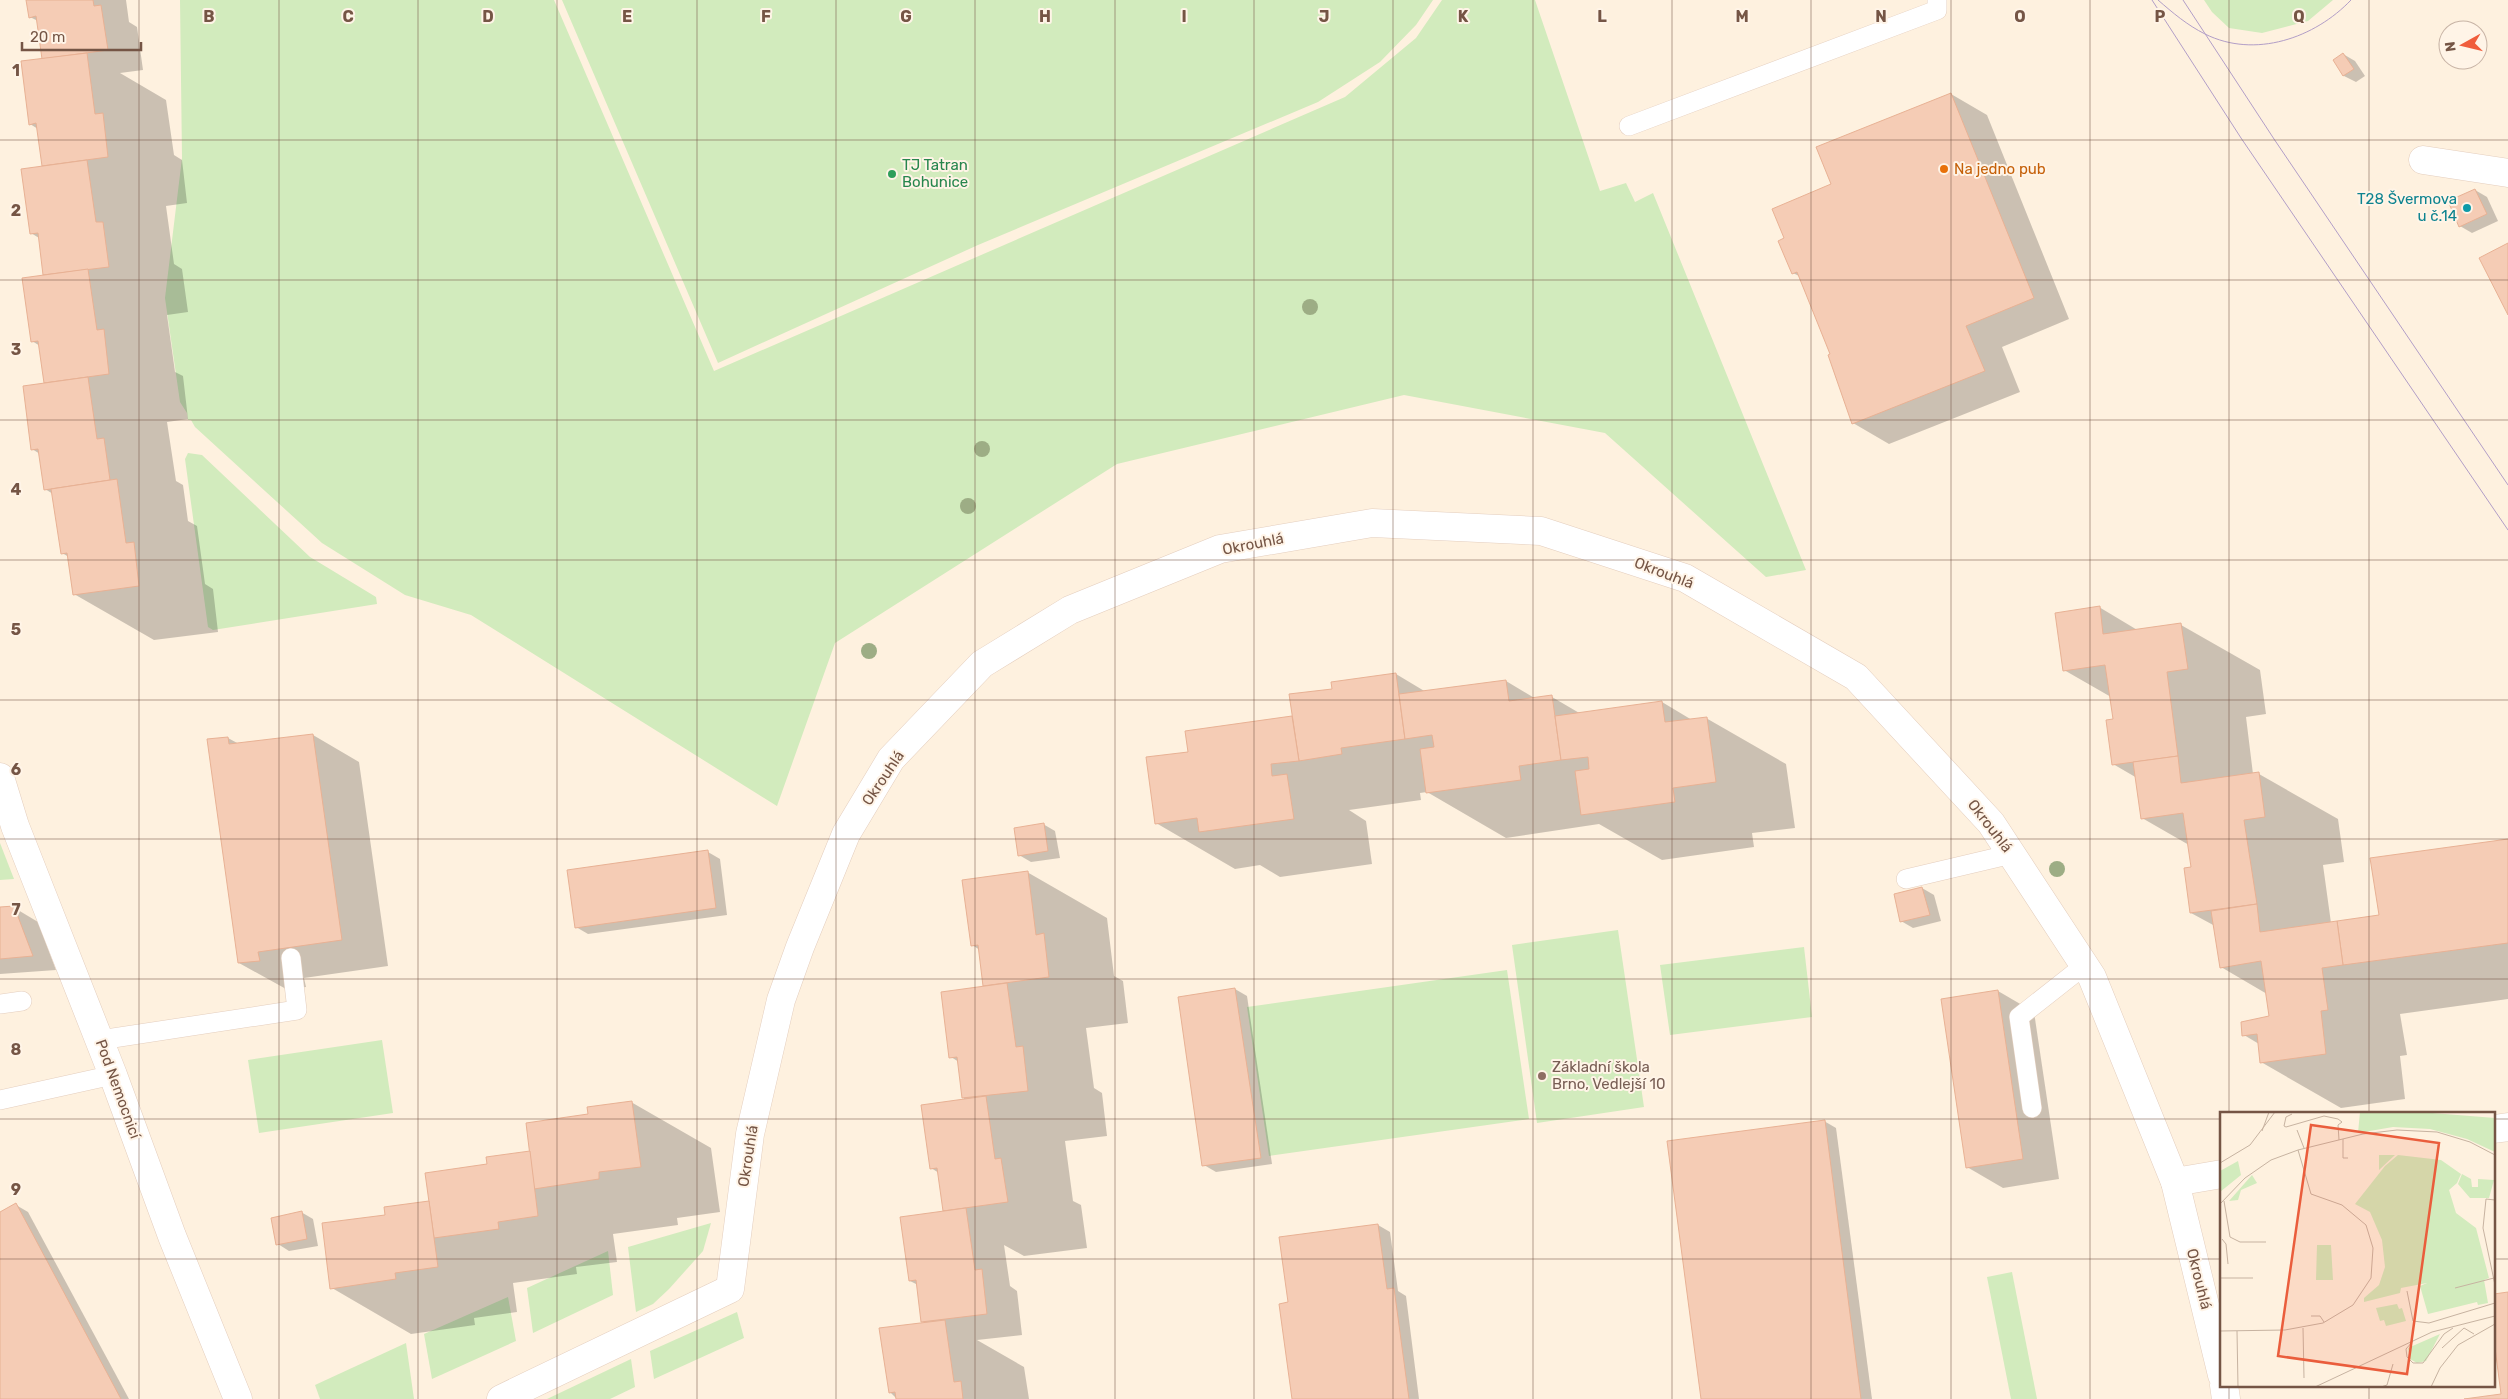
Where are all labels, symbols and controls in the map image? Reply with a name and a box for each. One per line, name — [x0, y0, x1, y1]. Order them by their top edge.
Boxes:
text: B — [203, 7, 215, 26]
text: C — [342, 7, 354, 26]
text: D — [482, 7, 494, 26]
text: E — [622, 7, 632, 26]
text: F — [761, 7, 771, 26]
text: G — [900, 7, 912, 26]
text: H — [1039, 7, 1051, 26]
text: I — [1181, 7, 1187, 26]
text: J — [1319, 7, 1329, 26]
text: K — [1458, 7, 1469, 26]
text: L — [1597, 7, 1607, 26]
text: M — [1735, 7, 1749, 26]
text: N — [1875, 7, 1887, 26]
text: O — [2014, 7, 2026, 26]
text: P — [2155, 7, 2166, 26]
text: Q — [2293, 7, 2305, 26]
scale bar — [22, 20, 141, 52]
north arrow — [2438, 20, 2488, 70]
text: 20 m — [30, 28, 65, 46]
text: N — [2442, 41, 2460, 53]
text: 1 — [12, 61, 20, 80]
place label: TJ Tatran Bohunice — [902, 156, 968, 191]
place label: Na jedno pub — [1954, 160, 2046, 178]
marker: Na jedno pub — [1938, 163, 1950, 175]
marker: TJ Tatran Bohunice — [886, 168, 898, 180]
place label: T28 Švermova u č.14 — [2357, 190, 2457, 225]
text: 2 — [11, 201, 21, 220]
marker: T28 Švermova u č.14 — [2461, 202, 2473, 214]
text: 3 — [11, 340, 21, 359]
text: 4 — [11, 480, 22, 499]
street label: Okrouhlá — [1221, 529, 1285, 559]
street label: Okrouhlá — [1632, 553, 1696, 593]
text: 5 — [11, 620, 21, 639]
street label: Okrouhlá — [858, 747, 908, 809]
text: 6 — [11, 760, 21, 779]
street label: Okrouhlá — [1964, 796, 2016, 856]
text: 7 — [11, 900, 21, 919]
street label: Pod Nemocnicí — [92, 1037, 145, 1142]
text: 8 — [11, 1040, 22, 1059]
place label: Základní škola Brno, Vedlejší 10 — [1552, 1058, 1665, 1093]
marker: Základní škola Brno, Vedlejší 10 — [1536, 1070, 1548, 1082]
inset map — [2220, 1112, 2496, 1386]
street label: Okrouhlá — [734, 1124, 762, 1188]
text: 9 — [11, 1180, 21, 1199]
street label: Okrouhlá — [2183, 1247, 2215, 1311]

